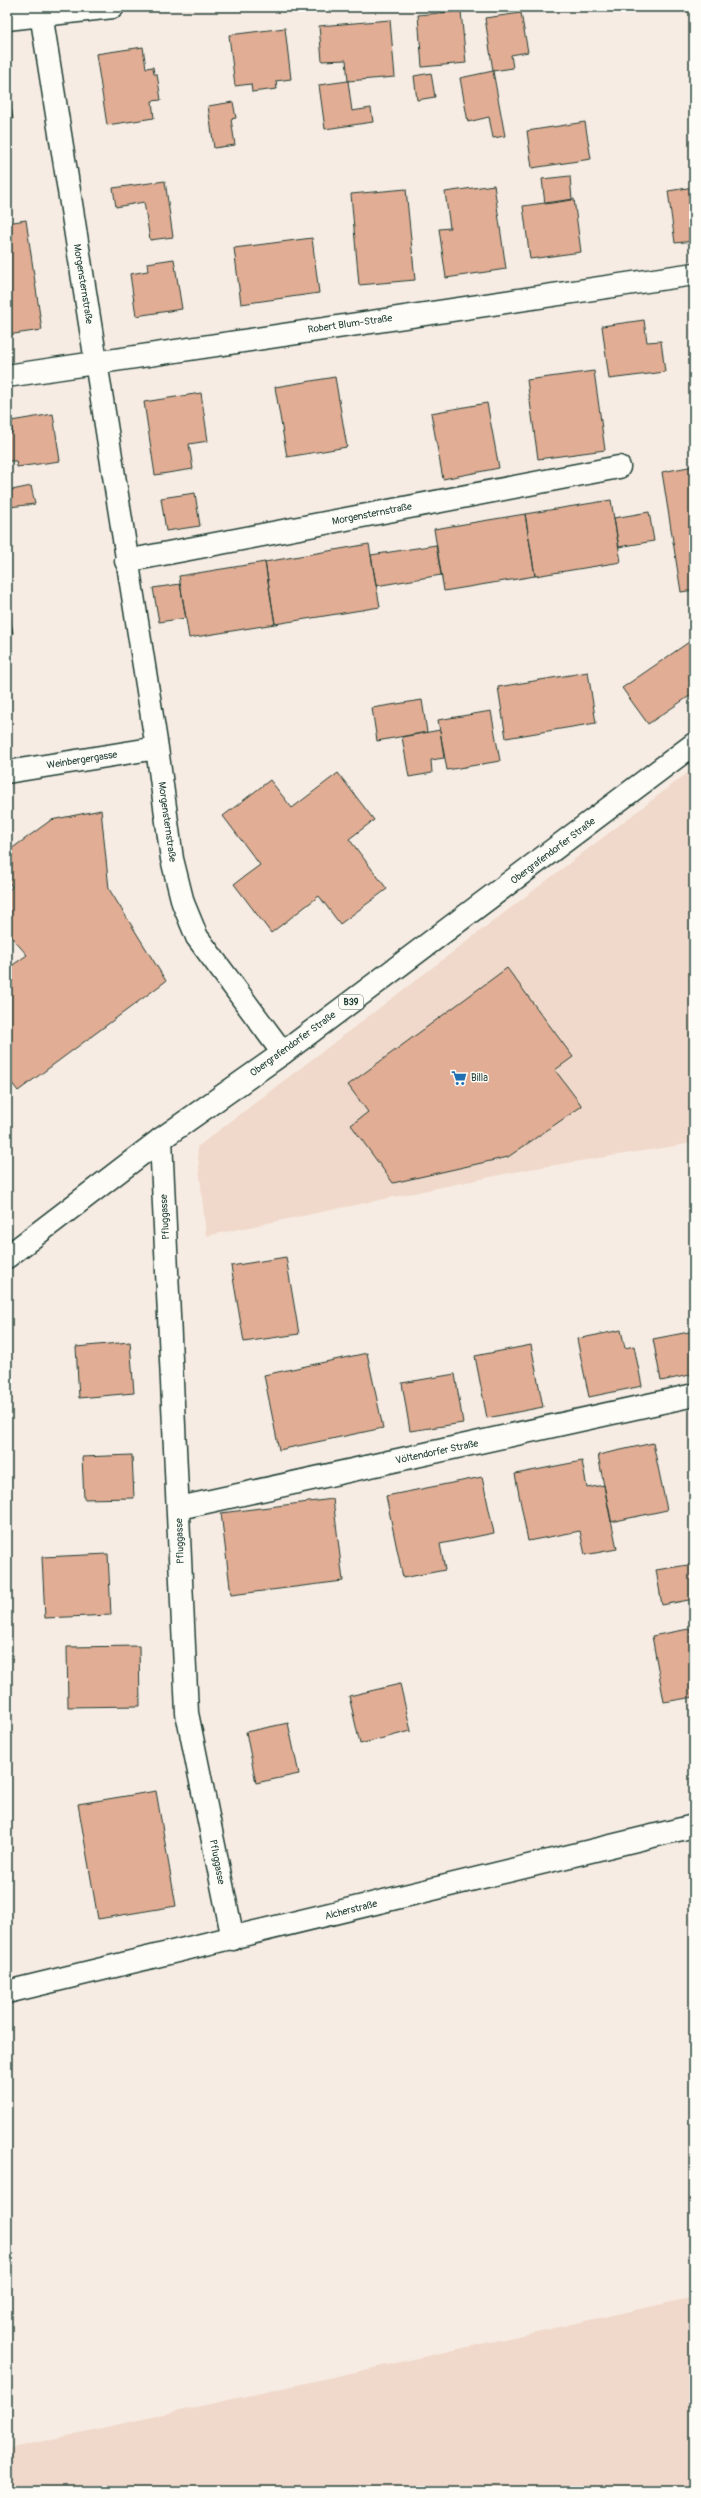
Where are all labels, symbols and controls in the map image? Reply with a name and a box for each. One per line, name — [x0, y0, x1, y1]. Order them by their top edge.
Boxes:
street label: Morgensternstraße — [71, 243, 95, 325]
street label: Robert Blum-Straße — [307, 312, 393, 336]
street label: Morgensternstraße — [331, 500, 413, 528]
street label: Weinbergergasse — [46, 748, 118, 772]
street label: Morgensternstraße — [155, 781, 179, 863]
street label: Obergrafendorfer Straße — [508, 815, 598, 887]
road number: B39 — [339, 995, 363, 1009]
street label: Obergrafendorfer Straße — [248, 1009, 338, 1079]
supermarket icon: Billa — [450, 1069, 468, 1087]
place label: Billa — [471, 1072, 488, 1084]
street label: Pfluggasse — [158, 1194, 172, 1240]
street label: Völtendorfer Straße — [394, 1437, 480, 1467]
street label: Pfluggasse — [173, 1518, 187, 1564]
street label: Pfluggasse — [207, 1838, 227, 1886]
street label: Aicherstraße — [324, 1898, 379, 1922]

